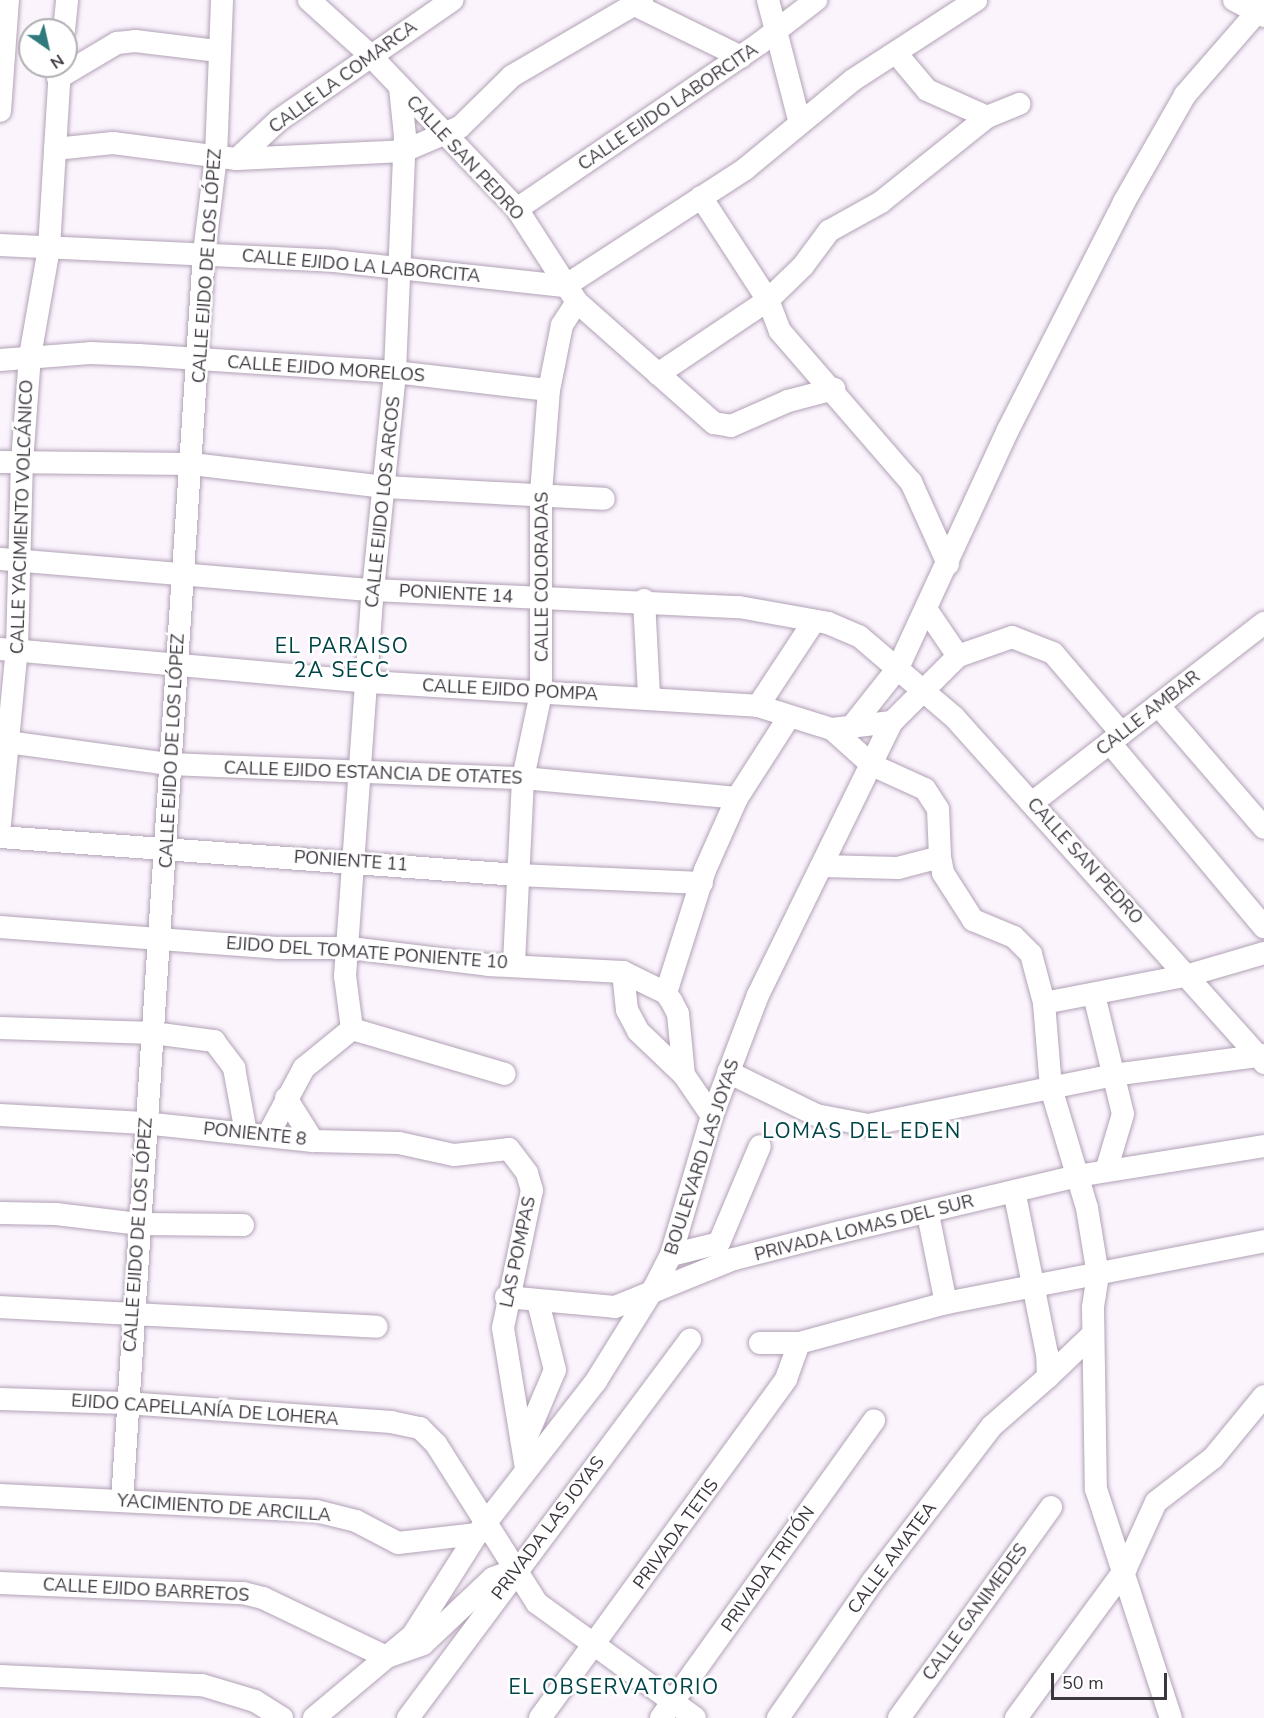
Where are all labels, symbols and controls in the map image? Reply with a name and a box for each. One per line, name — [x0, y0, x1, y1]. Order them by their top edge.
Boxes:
street label: CALLE LA COMARCA — [265, 16, 421, 138]
north arrow — [18, 18, 78, 78]
street label: CALLE EJIDO LABORCITA — [574, 39, 762, 175]
text: N — [46, 49, 68, 74]
street label: CALLE SAN PEDRO — [402, 91, 528, 225]
street label: CALLE EJIDO DE LOS LÓPEZ — [188, 148, 226, 384]
street label: CALLE EJIDO LA LABORCITA — [241, 245, 481, 287]
street label: CALLE EJIDO MORELOS — [226, 351, 426, 387]
street label: CALLE YACIMIENTO VOLCÁNICO — [6, 379, 38, 655]
street label: CALLE EJIDO LOS ARCOS — [361, 395, 405, 609]
street label: CALLE COLORADAS — [531, 492, 553, 662]
street label: PONIENTE 14 — [398, 580, 514, 608]
street label: CALLE EJIDO DE LOS LÓPEZ — [155, 633, 189, 869]
district label: EL PARAISO 2A SECC — [275, 633, 409, 683]
street label: CALLE AMBAR — [1092, 666, 1204, 760]
street label: CALLE EJIDO POMPA — [422, 675, 598, 705]
street label: CALLE EJIDO ESTANCIA DE OTATES — [223, 757, 523, 789]
street label: CALLE SAN PEDRO — [1023, 793, 1147, 929]
street label: PONIENTE 11 — [293, 846, 409, 876]
street label: EJIDO DEL TOMATE PONIENTE 10 — [225, 932, 509, 974]
street label: BOULEVARD LAS JOYAS — [660, 1056, 744, 1258]
street label: CALLE EJIDO DE LOS LÓPEZ — [119, 1117, 157, 1353]
street label: PONIENTE 8 — [202, 1118, 308, 1150]
district label: LOMAS DEL EDEN — [762, 1118, 962, 1144]
street label: PRIVADA LOMAS DEL SUR — [752, 1190, 976, 1266]
street label: LAS POMPAS — [496, 1195, 540, 1309]
street label: EJIDO CAPELLANÍA DE LOHERA — [71, 1390, 339, 1430]
street label: PRIVADA LAS JOYAS — [487, 1452, 609, 1604]
street label: PRIVADA TETIS — [629, 1475, 723, 1593]
street label: YACIMIENTO DE ARCILLA — [116, 1490, 332, 1526]
street label: CALLE AMATEA — [843, 1498, 941, 1618]
street label: PRIVADA TRITÓN — [717, 1502, 819, 1636]
street label: CALLE GANIMEDES — [918, 1539, 1032, 1685]
street label: CALLE EJIDO BARRETOS — [42, 1574, 250, 1606]
scale bar — [1054, 1661, 1170, 1699]
text: 50 m — [1062, 1671, 1104, 1695]
district label: EL OBSERVATORIO — [508, 1674, 720, 1700]

